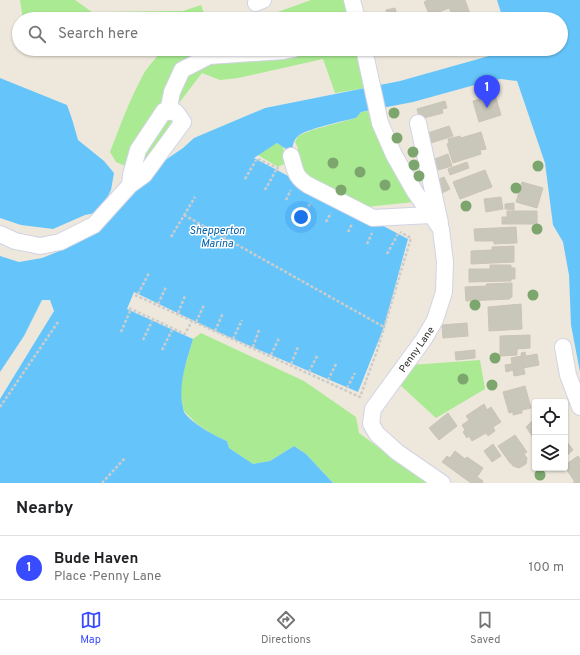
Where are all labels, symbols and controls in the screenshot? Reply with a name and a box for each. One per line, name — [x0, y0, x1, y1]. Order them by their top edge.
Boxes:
search box — [12, 12, 568, 56]
icon: search — [26, 23, 48, 45]
text: Search here — [58, 25, 138, 44]
pin: 1 — [474, 75, 500, 108]
your location — [291, 207, 311, 227]
water label: Shepperton Marina — [189, 224, 245, 251]
street label: Penny Lane — [397, 324, 438, 375]
map controls — [532, 399, 568, 471]
button: locate — [532, 399, 568, 435]
button: layers — [532, 435, 568, 471]
text: Nearby — [16, 498, 73, 520]
text: Bude Haven — [54, 550, 138, 569]
text: 1 — [26, 560, 32, 576]
text: 100 m — [528, 560, 564, 576]
text: Place · Penny Lane — [54, 569, 161, 585]
tab: Map — [80, 609, 102, 647]
tab: Directions — [261, 609, 311, 647]
tab: Saved — [470, 609, 500, 647]

